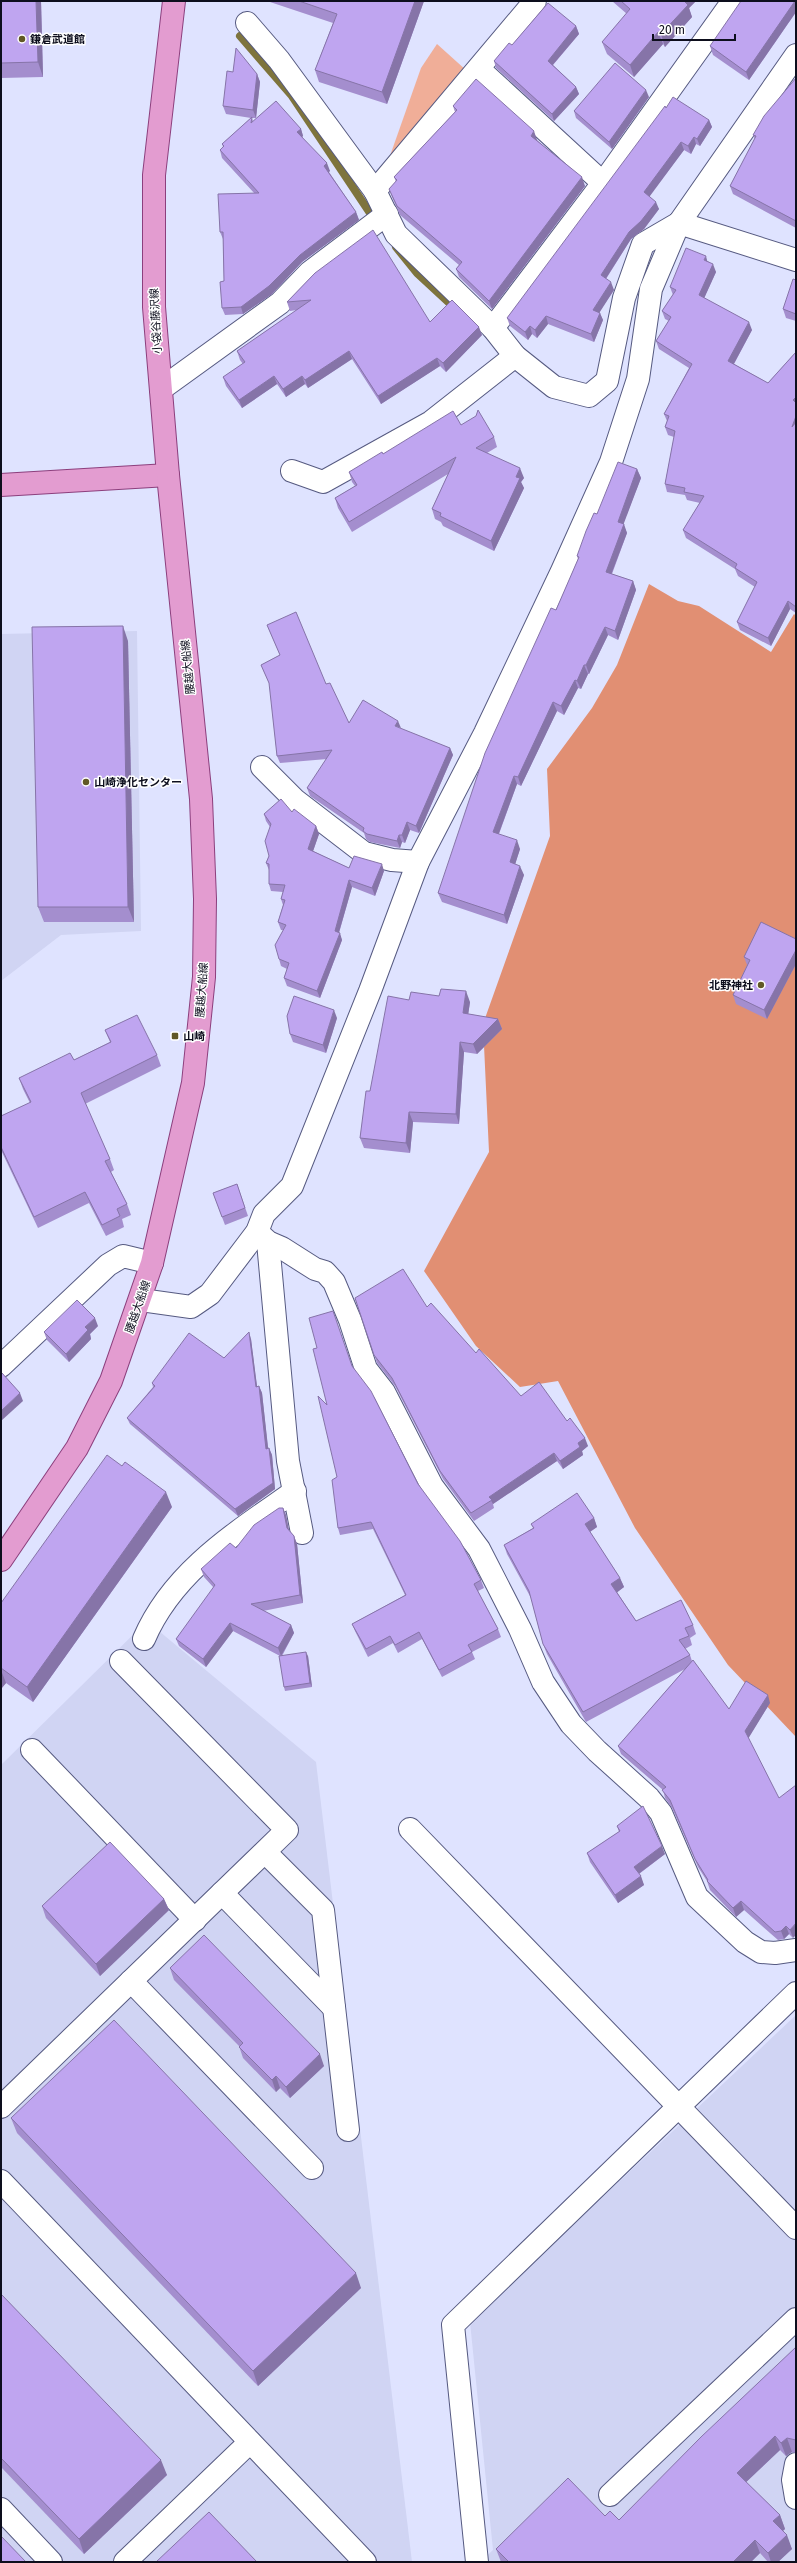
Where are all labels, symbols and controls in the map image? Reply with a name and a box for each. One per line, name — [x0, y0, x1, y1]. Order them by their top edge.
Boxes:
scale bar — [653, 16, 735, 42]
text: 20 m — [659, 23, 685, 37]
place label: 鎌倉武道館 — [30, 33, 85, 46]
marker: 鎌倉武道館 — [17, 34, 27, 44]
street label: 小袋谷藤沢線 — [148, 288, 164, 354]
street label: 腰越大船線 — [179, 639, 197, 695]
place label: 山崎浄化センター — [94, 776, 182, 789]
marker: 山崎浄化センター — [81, 777, 91, 787]
street label: 腰越大船線 — [194, 962, 210, 1018]
place label: 北野神社 — [709, 979, 753, 992]
marker: 北野神社 — [756, 980, 766, 990]
place label: 山崎 — [183, 1030, 205, 1043]
marker: 山崎 — [170, 1031, 180, 1041]
street label: 腰越大船線 — [123, 1279, 153, 1335]

